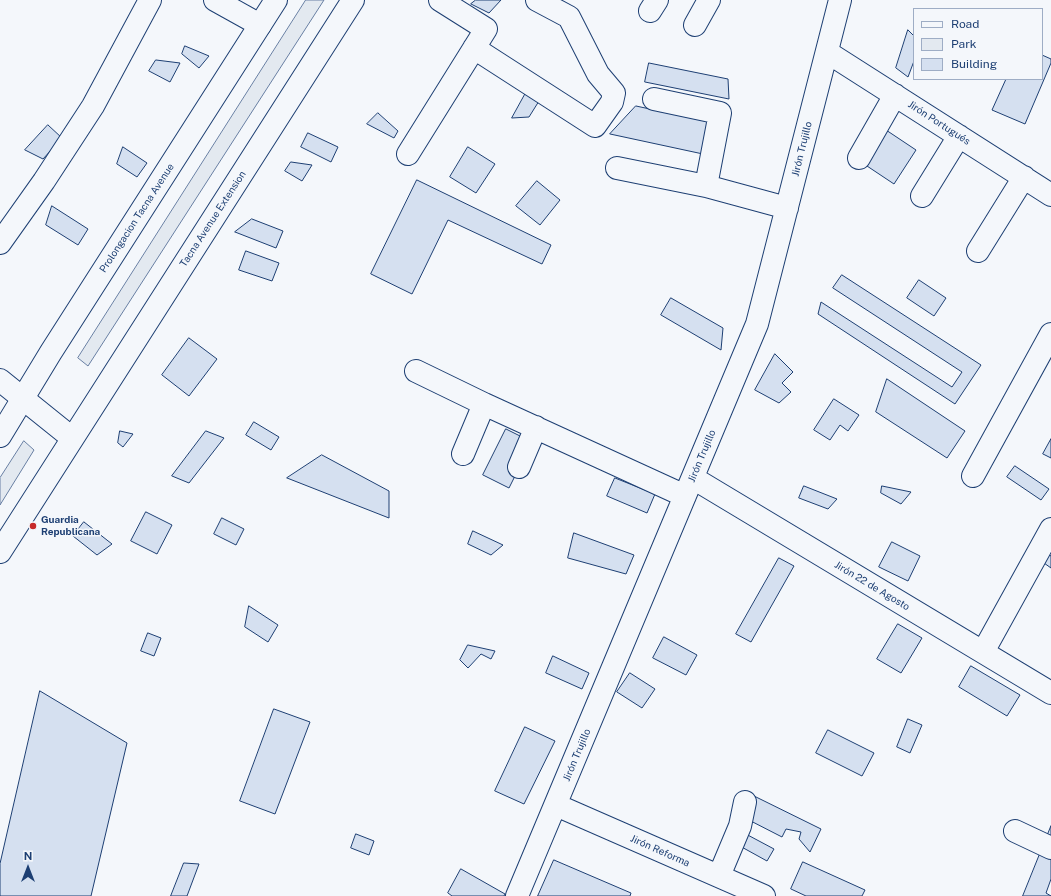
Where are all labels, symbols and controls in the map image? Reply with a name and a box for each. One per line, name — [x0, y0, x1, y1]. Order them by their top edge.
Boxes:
legend — [913, 8, 1043, 80]
text: Road — [951, 17, 979, 31]
text: Park — [951, 37, 977, 51]
text: Building — [951, 57, 997, 71]
street label: Jirón Portugués — [906, 98, 972, 148]
street label: Jirón Trujillo — [789, 120, 815, 178]
street label: Prolongacion Tacna Avenue — [97, 161, 177, 275]
street label: Tacna Avenue Extension — [177, 169, 249, 269]
street label: Jirón Trujillo — [686, 428, 718, 484]
place label: Guardia Republicana — [41, 514, 100, 538]
marker: Guardia Republicana — [28, 521, 38, 531]
street label: Jirón 22 de Agosto — [832, 559, 912, 613]
street label: Jirón Trujillo — [561, 727, 593, 783]
street label: Jirón Reforma — [628, 833, 692, 869]
north arrow — [8, 848, 48, 888]
text: N — [24, 850, 32, 862]

